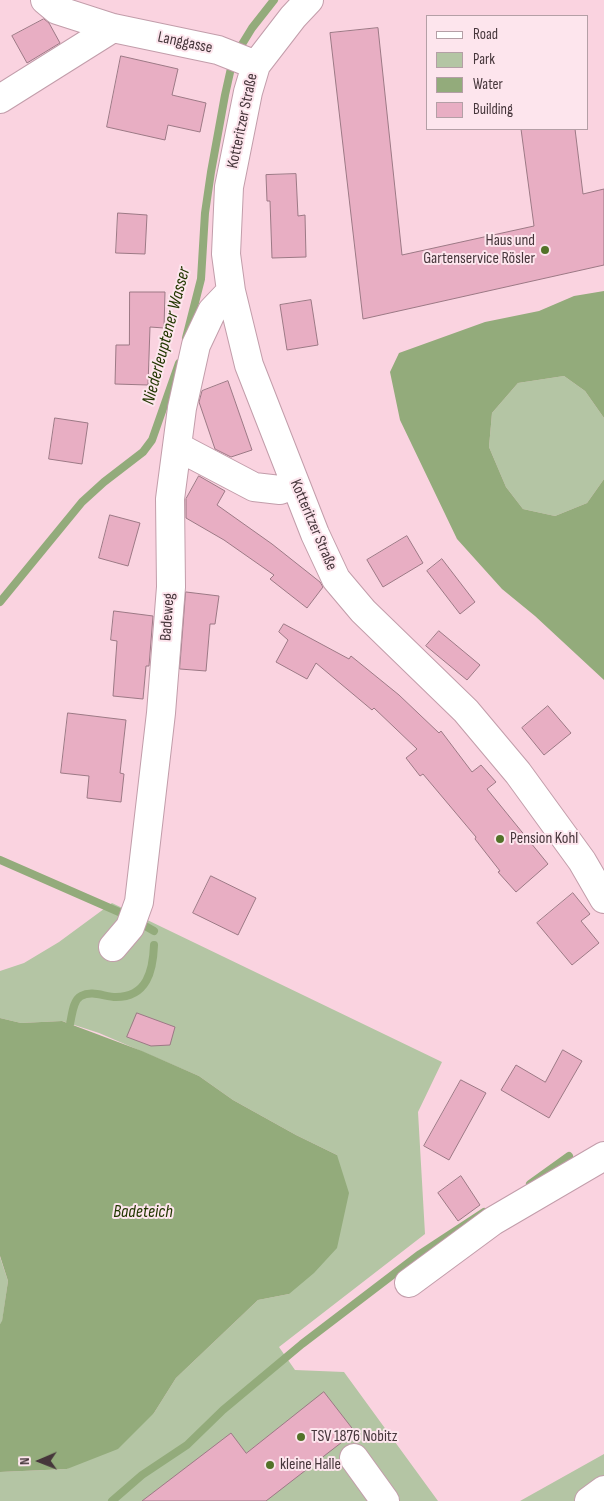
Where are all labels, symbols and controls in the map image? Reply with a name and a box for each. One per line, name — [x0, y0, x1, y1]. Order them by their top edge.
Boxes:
legend — [426, 15, 589, 130]
text: Road — [473, 25, 498, 44]
street label: Langgasse — [156, 28, 214, 58]
text: Park — [473, 50, 495, 69]
street label: Kotteritzer Straße — [224, 72, 262, 170]
text: Water — [473, 75, 503, 94]
text: Building — [473, 100, 513, 119]
place label: Haus und Gartenservice Rösler — [423, 231, 535, 269]
marker: Haus und Gartenservice Rösler — [539, 244, 551, 256]
water label: Niederleuptener Wasser — [138, 265, 196, 407]
street label: Kotteritzer Straße — [285, 477, 341, 573]
street label: Badeweg — [157, 592, 179, 642]
place label: Pension Kohl — [510, 829, 578, 849]
marker: Pension Kohl — [494, 833, 506, 845]
water label: Badeteich — [113, 1201, 173, 1223]
place label: TSV 1876 Nobitz — [311, 1427, 398, 1447]
marker: TSV 1876 Nobitz — [295, 1431, 307, 1443]
north arrow — [15, 1436, 65, 1486]
place label: kleine Halle — [280, 1455, 341, 1475]
text: N — [16, 1457, 33, 1465]
marker: kleine Halle — [264, 1459, 276, 1471]

